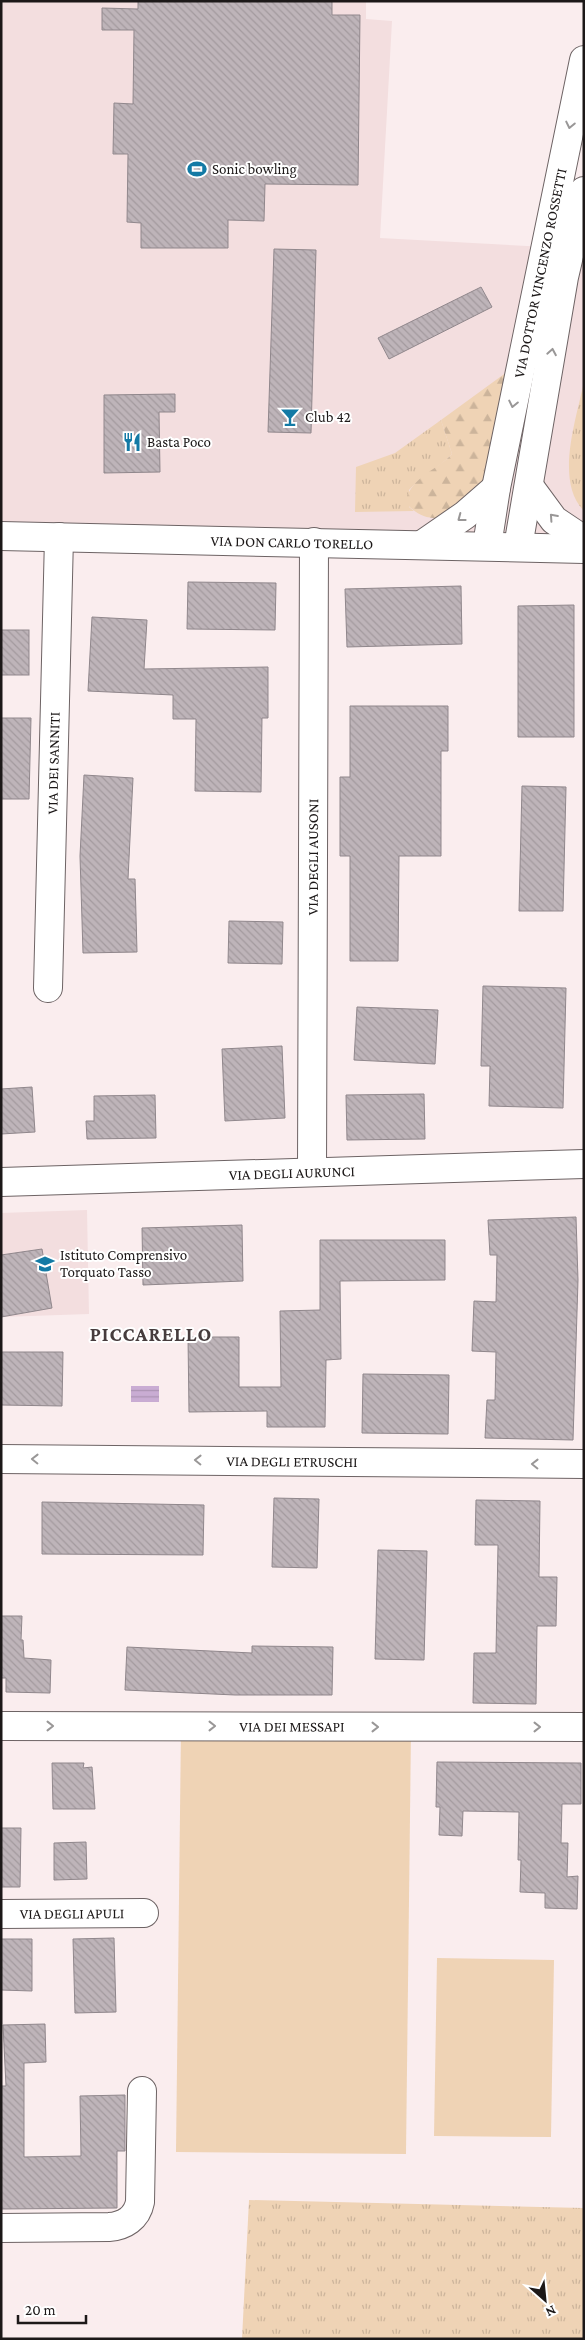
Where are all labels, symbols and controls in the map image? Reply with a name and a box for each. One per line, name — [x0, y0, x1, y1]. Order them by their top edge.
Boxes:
one-way arrow — [566, 121, 576, 130]
sports icon: Sonic bowling — [186, 158, 208, 180]
place label: Sonic bowling — [212, 161, 297, 178]
street label: VIA DOTTOR VINCENZO ROSSETTI — [511, 167, 570, 379]
one-way arrow — [546, 348, 556, 356]
one-way arrow — [509, 400, 519, 409]
bar icon: Club 42 — [279, 406, 301, 428]
place label: Club 42 — [305, 409, 351, 425]
restaurant icon: Basta Poco — [121, 431, 143, 453]
place label: Basta Poco — [147, 434, 211, 450]
one-way arrow — [457, 512, 467, 521]
one-way arrow — [550, 514, 559, 523]
street label: VIA DON CARLO TORELLO — [210, 533, 373, 552]
street label: VIA DEI SANNITI — [44, 712, 63, 815]
street label: VIA DEGLI AUSONI — [305, 799, 321, 915]
street label: VIA DEGLI AURUNCI — [229, 1163, 355, 1183]
place label: Istituto Comprensivo Torquato Tasso — [60, 1247, 187, 1281]
school or university icon: Istituto Comprensivo Torquato Tasso — [34, 1253, 56, 1275]
district label: PICCARELLO — [90, 1323, 212, 1345]
street label: VIA DEGLI ETRUSCHI — [226, 1453, 358, 1470]
one-way arrow — [31, 1454, 38, 1464]
one-way arrow — [193, 1455, 201, 1466]
one-way arrow — [531, 1459, 538, 1469]
street label: VIA DEI MESSAPI — [239, 1718, 345, 1735]
one-way arrow — [46, 1721, 54, 1731]
one-way arrow — [209, 1721, 217, 1731]
one-way arrow — [372, 1722, 379, 1732]
one-way arrow — [534, 1722, 542, 1732]
street label: VIA DEGLI APULI — [20, 1905, 124, 1922]
north arrow — [520, 2275, 570, 2325]
scale bar — [18, 2292, 85, 2324]
text: 20 m — [25, 2302, 56, 2318]
text: N — [543, 2302, 559, 2321]

